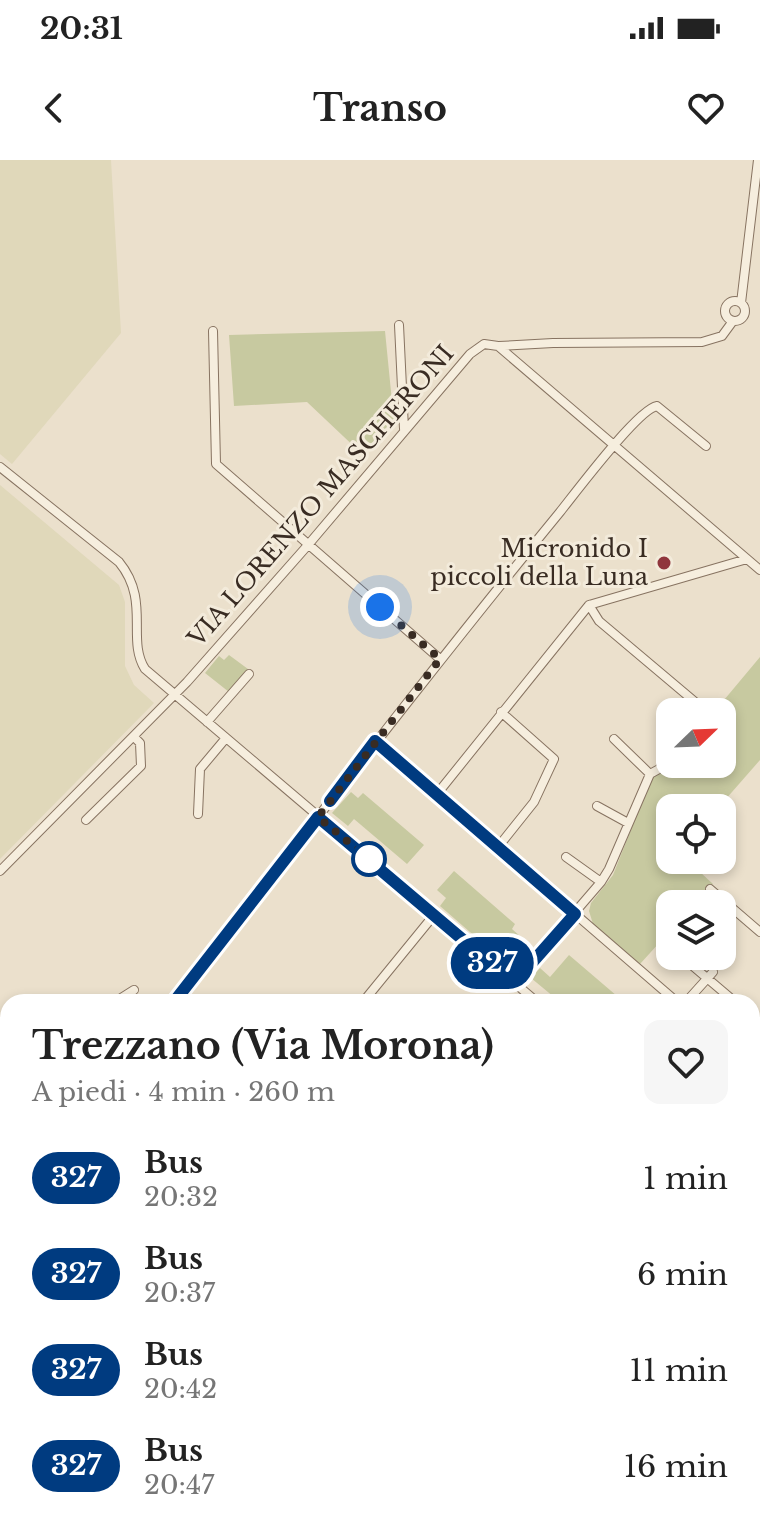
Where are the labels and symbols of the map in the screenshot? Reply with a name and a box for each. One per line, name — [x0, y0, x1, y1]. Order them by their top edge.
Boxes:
street label: VIA LORENZO MASCHERONI — [181, 339, 460, 653]
place label: Micronido I piccoli della Luna — [430, 534, 649, 591]
marker: Micronido I piccoli della Luna — [655, 554, 673, 572]
your location — [360, 587, 400, 627]
north arrow — [656, 698, 736, 778]
unlabelled marker — [352, 842, 386, 876]
line badge: 327 — [446, 937, 538, 989]

